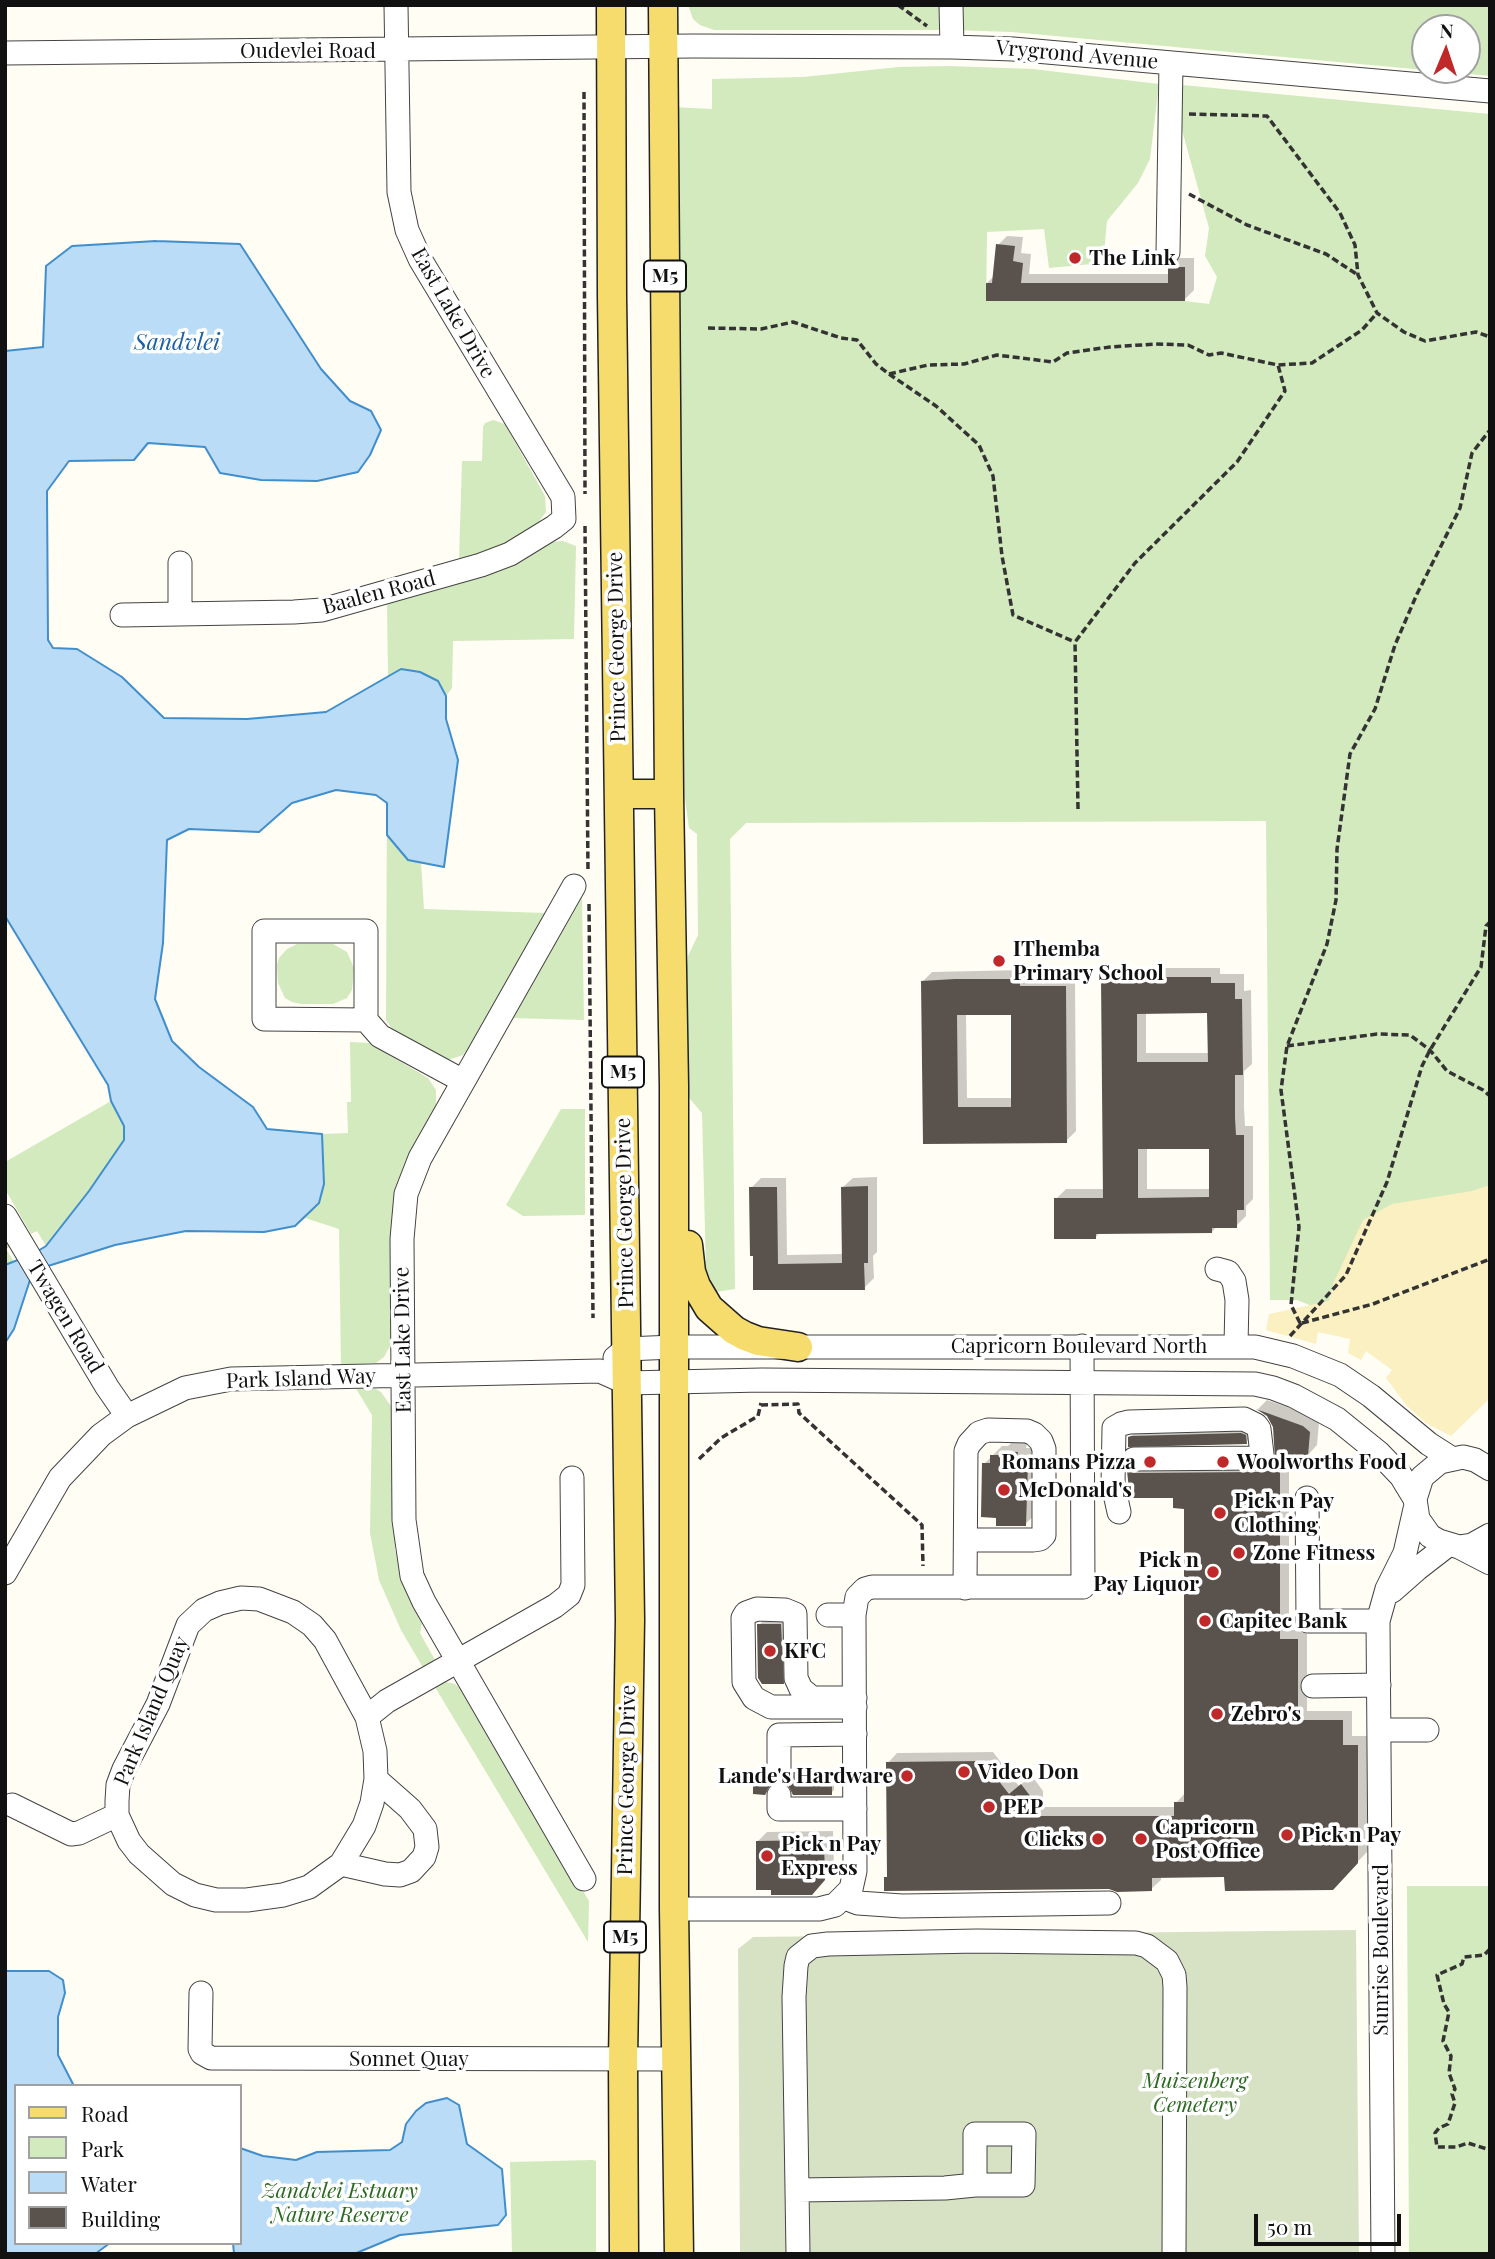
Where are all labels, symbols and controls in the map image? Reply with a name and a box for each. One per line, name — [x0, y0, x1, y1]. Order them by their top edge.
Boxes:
north arrow — [1411, 14, 1481, 84]
text: N — [1439, 17, 1454, 43]
street label: Vrygrond Avenue — [995, 35, 1159, 75]
street label: Oudevlei Road — [240, 38, 376, 64]
street label: East Lake Drive — [406, 243, 500, 383]
place label: The Link — [1089, 245, 1176, 271]
marker: The Link — [1067, 250, 1083, 266]
road number: M5 — [644, 260, 686, 292]
water label: Sandvlei — [134, 329, 220, 357]
street label: Prince George Drive — [603, 551, 631, 743]
street label: Baalen Road — [320, 566, 438, 620]
place label: IThemba Primary School — [1013, 936, 1164, 986]
marker: IThemba Primary School — [991, 953, 1007, 969]
road number: M5 — [602, 1056, 644, 1088]
street label: Prince George Drive — [611, 1117, 639, 1309]
street label: Twagen Road — [22, 1256, 108, 1378]
street label: East Lake Drive — [389, 1267, 417, 1413]
street label: Capricorn Boulevard North — [951, 1333, 1207, 1359]
street label: Park Island Way — [226, 1364, 376, 1394]
place label: Romans Pizza — [1001, 1449, 1136, 1475]
place label: Woolworths Food — [1237, 1449, 1407, 1475]
marker: Romans Pizza — [1142, 1454, 1158, 1470]
marker: Woolworths Food — [1215, 1454, 1231, 1470]
place label: McDonald's — [1018, 1477, 1132, 1503]
marker: McDonald's — [996, 1482, 1012, 1498]
place label: Pick n Pay Clothing — [1234, 1488, 1334, 1538]
marker: Pick n Pay Clothing — [1212, 1505, 1228, 1521]
place label: Zone Fitness — [1253, 1540, 1375, 1566]
marker: Zone Fitness — [1231, 1545, 1247, 1561]
place label: Pick n Pay Liquor — [1093, 1547, 1199, 1597]
marker: Pick n Pay Liquor — [1205, 1564, 1221, 1580]
place label: Capitec Bank — [1219, 1608, 1347, 1634]
marker: Capitec Bank — [1197, 1613, 1213, 1629]
street label: Park Island Quay — [109, 1633, 195, 1789]
place label: KFC — [784, 1638, 826, 1664]
marker: KFC — [762, 1643, 778, 1659]
street label: Prince George Drive — [613, 1684, 641, 1876]
place label: Zebro's — [1231, 1701, 1301, 1727]
marker: Zebro's — [1209, 1706, 1225, 1722]
place label: Video Don — [978, 1759, 1079, 1785]
place label: Lande's Hardware — [718, 1763, 893, 1789]
marker: Video Don — [956, 1764, 972, 1780]
marker: Lande's Hardware — [899, 1768, 915, 1784]
place label: PEP — [1003, 1794, 1043, 1820]
marker: PEP — [981, 1799, 997, 1815]
place label: Capricorn Post Office — [1155, 1814, 1260, 1864]
place label: Pick n Pay — [1301, 1822, 1401, 1848]
place label: Clicks — [1024, 1826, 1084, 1852]
marker: Pick n Pay — [1279, 1827, 1295, 1843]
place label: Pick n Pay Express — [781, 1831, 881, 1881]
marker: Clicks — [1090, 1831, 1106, 1847]
marker: Capricorn Post Office — [1133, 1831, 1149, 1847]
marker: Pick n Pay Express — [759, 1848, 775, 1864]
street label: Sunrise Boulevard — [1368, 1864, 1394, 2036]
road number: M5 — [604, 1922, 646, 1952]
street label: Sonnet Quay — [349, 2046, 469, 2072]
park label: Muizenberg Cemetery — [1143, 2068, 1247, 2118]
legend — [14, 2084, 242, 2245]
text: Road — [81, 2099, 129, 2127]
text: Park — [81, 2134, 124, 2162]
text: Water — [81, 2169, 137, 2197]
park label: Zandvlei Estuary Nature Reserve — [262, 2178, 418, 2228]
scale bar — [1257, 2200, 1404, 2244]
text: Building — [81, 2204, 160, 2232]
text: 50 m — [1267, 2212, 1312, 2240]

